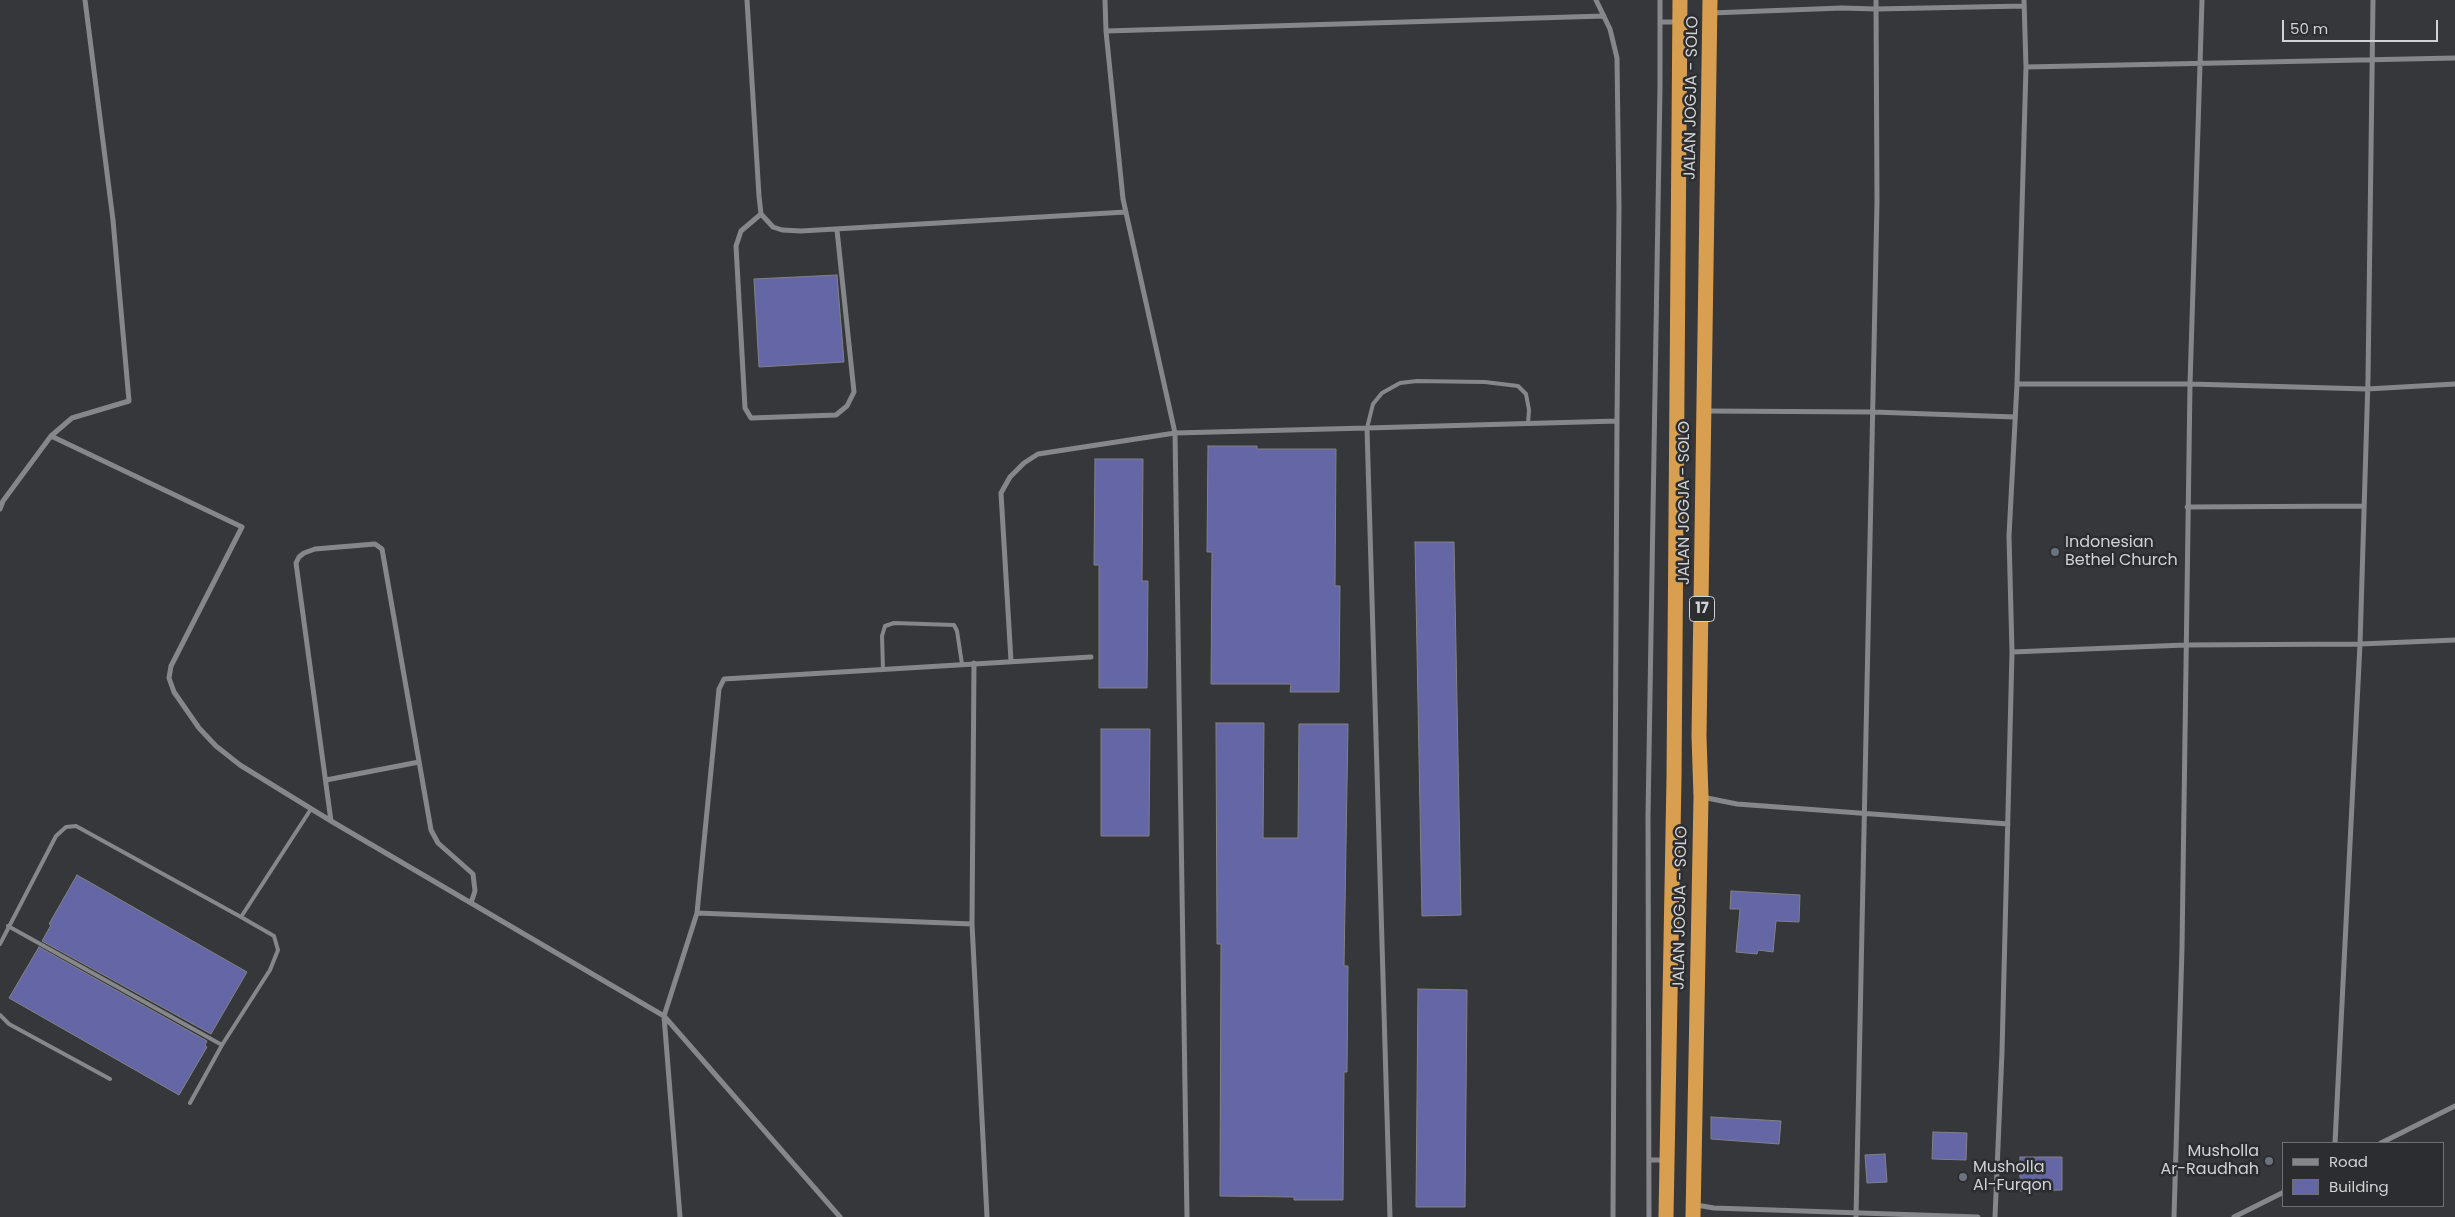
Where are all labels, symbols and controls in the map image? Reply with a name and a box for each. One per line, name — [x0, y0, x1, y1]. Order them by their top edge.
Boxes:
scale bar — [2285, 10, 2441, 42]
street label: JALAN JOGJA - SOLO — [1681, 16, 1703, 180]
text: 50 m — [2290, 18, 2328, 39]
street label: JALAN JOGJA - SOLO — [1675, 421, 1695, 585]
place label: Indonesian Bethel Church — [2065, 533, 2178, 571]
marker: Indonesian Bethel Church — [2049, 546, 2061, 558]
road number: 17 — [1690, 596, 1714, 622]
street label: JALAN JOGJA - SOLO — [1670, 826, 1692, 990]
place label: Musholla Ar-Raudhah — [2161, 1142, 2259, 1180]
legend — [2282, 1142, 2445, 1207]
text: Road — [2329, 1151, 2368, 1172]
marker: Musholla Ar-Raudhah — [2263, 1155, 2275, 1167]
place label: Musholla Al-Furqon — [1973, 1158, 2052, 1196]
marker: Musholla Al-Furqon — [1957, 1171, 1969, 1183]
text: Building — [2329, 1176, 2389, 1197]

